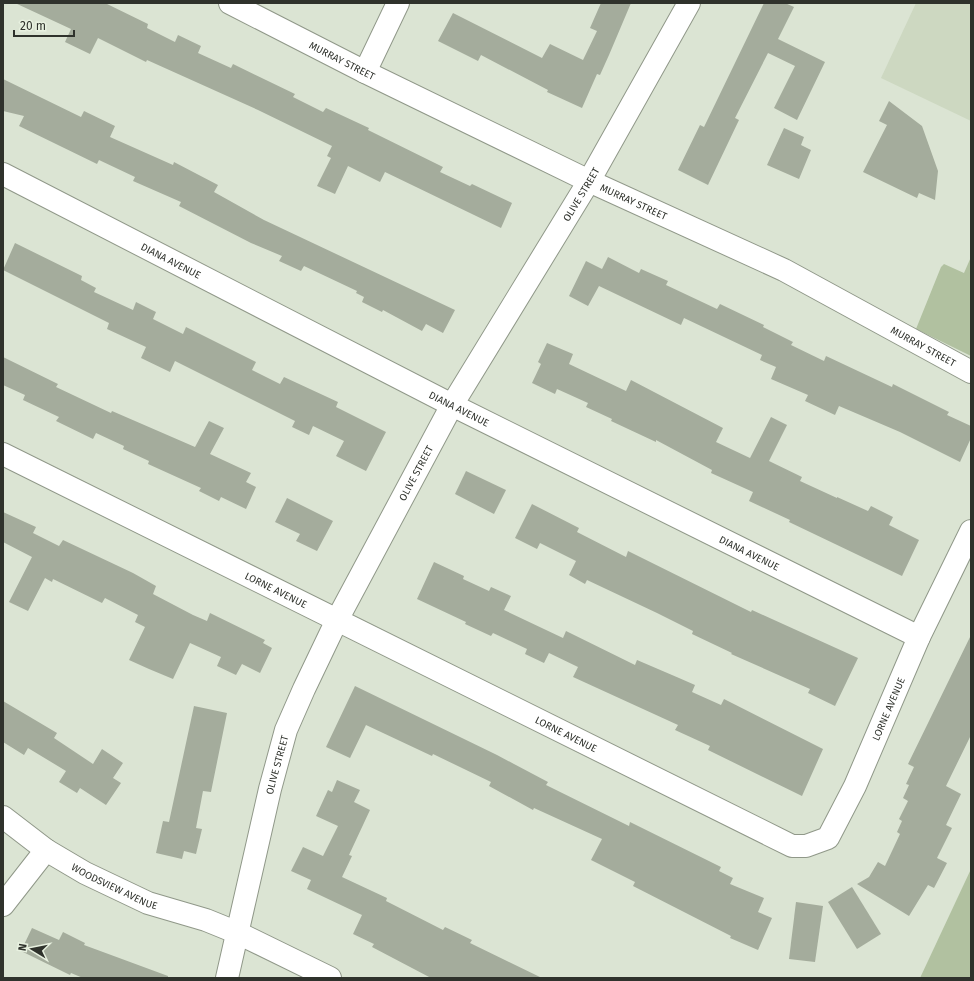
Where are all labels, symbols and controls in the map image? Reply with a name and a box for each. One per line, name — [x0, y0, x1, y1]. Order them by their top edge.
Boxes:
scale bar — [14, 12, 74, 38]
text: 20 m — [20, 19, 46, 33]
street label: MURRAY STREET — [307, 39, 377, 83]
street label: OLIVE STREET — [561, 165, 603, 224]
street label: MURRAY STREET — [598, 182, 670, 223]
street label: DIANA AVENUE — [139, 241, 203, 282]
street label: MURRAY STREET — [888, 324, 958, 370]
street label: DIANA AVENUE — [427, 389, 491, 429]
street label: OLIVE STREET — [397, 443, 437, 503]
street label: DIANA AVENUE — [717, 534, 781, 574]
street label: LORNE AVENUE — [243, 570, 309, 611]
street label: LORNE AVENUE — [870, 676, 908, 743]
street label: LORNE AVENUE — [533, 714, 599, 755]
street label: OLIVE STREET — [264, 733, 292, 796]
street label: WOODSVIEW AVENUE — [69, 861, 159, 912]
north arrow — [12, 929, 52, 969]
text: N — [16, 943, 30, 952]

